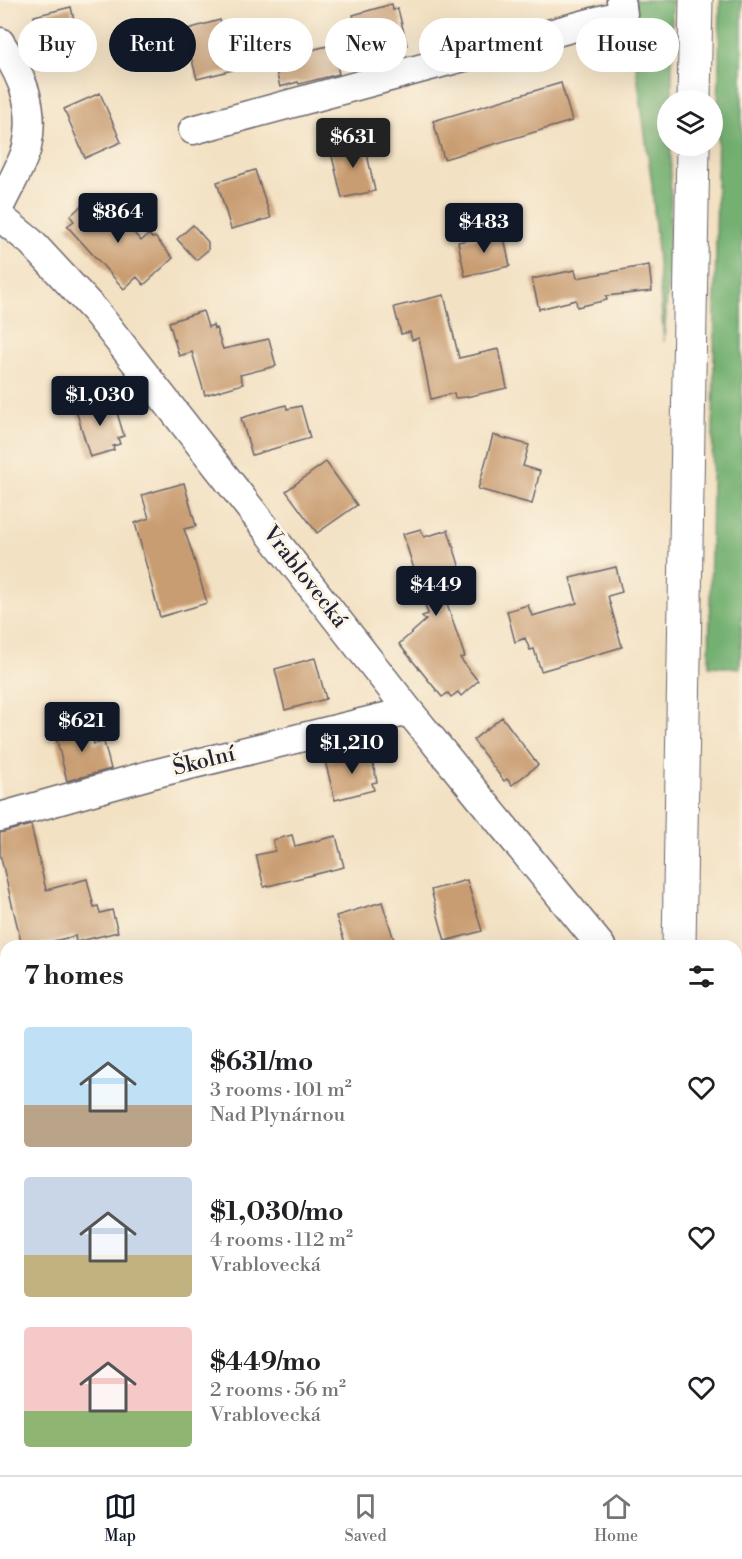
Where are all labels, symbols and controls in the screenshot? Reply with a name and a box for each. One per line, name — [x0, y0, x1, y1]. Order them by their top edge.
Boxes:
chip: Buy — [18, 18, 97, 72]
chip: Rent — [109, 18, 196, 72]
chip: Filters — [208, 18, 313, 72]
chip: New — [325, 18, 407, 72]
chip: Apartment — [419, 18, 564, 72]
chip: House — [576, 18, 679, 72]
map controls — [657, 90, 723, 156]
button: layers — [657, 90, 723, 156]
pin: $631 — [317, 118, 389, 169]
text: $631 — [330, 125, 376, 150]
pin: $864 — [82, 193, 154, 244]
text: $864 — [92, 200, 144, 225]
pin: $483 — [448, 203, 520, 254]
text: $483 — [459, 210, 509, 235]
pin: $1,030 — [51, 376, 149, 427]
text: $1,030 — [66, 383, 135, 408]
street label: Vrablovecká — [256, 520, 354, 634]
pin: $449 — [400, 566, 472, 617]
text: $449 — [410, 573, 462, 598]
pin: $621 — [46, 702, 118, 753]
text: $621 — [59, 709, 105, 734]
pin: $1,210 — [303, 724, 401, 775]
text: $1,210 — [320, 731, 384, 756]
street label: Školní — [170, 738, 239, 782]
text: 7 homes — [24, 960, 124, 992]
icon: filters — [685, 960, 718, 993]
text: $631/mo — [210, 1046, 313, 1078]
icon: home — [72, 1051, 144, 1123]
icon: heart — [685, 1071, 718, 1104]
text: 3 rooms · 101 m² — [210, 1078, 352, 1103]
text: Nad Plynárnou — [210, 1103, 345, 1128]
text: $1,030/mo — [210, 1196, 344, 1228]
icon: home — [72, 1201, 144, 1273]
icon: heart — [685, 1221, 718, 1254]
text: 4 rooms · 112 m² — [210, 1228, 353, 1253]
text: Vrablovecká — [210, 1253, 321, 1278]
text: $449/mo — [210, 1346, 321, 1378]
icon: home — [72, 1351, 144, 1423]
icon: heart — [685, 1371, 718, 1404]
text: 2 rooms · 56 m² — [210, 1378, 346, 1403]
text: Vrablovecká — [210, 1403, 321, 1428]
tab: Map — [104, 1490, 137, 1546]
tab: Saved — [345, 1490, 387, 1546]
tab: Home — [594, 1490, 638, 1546]

